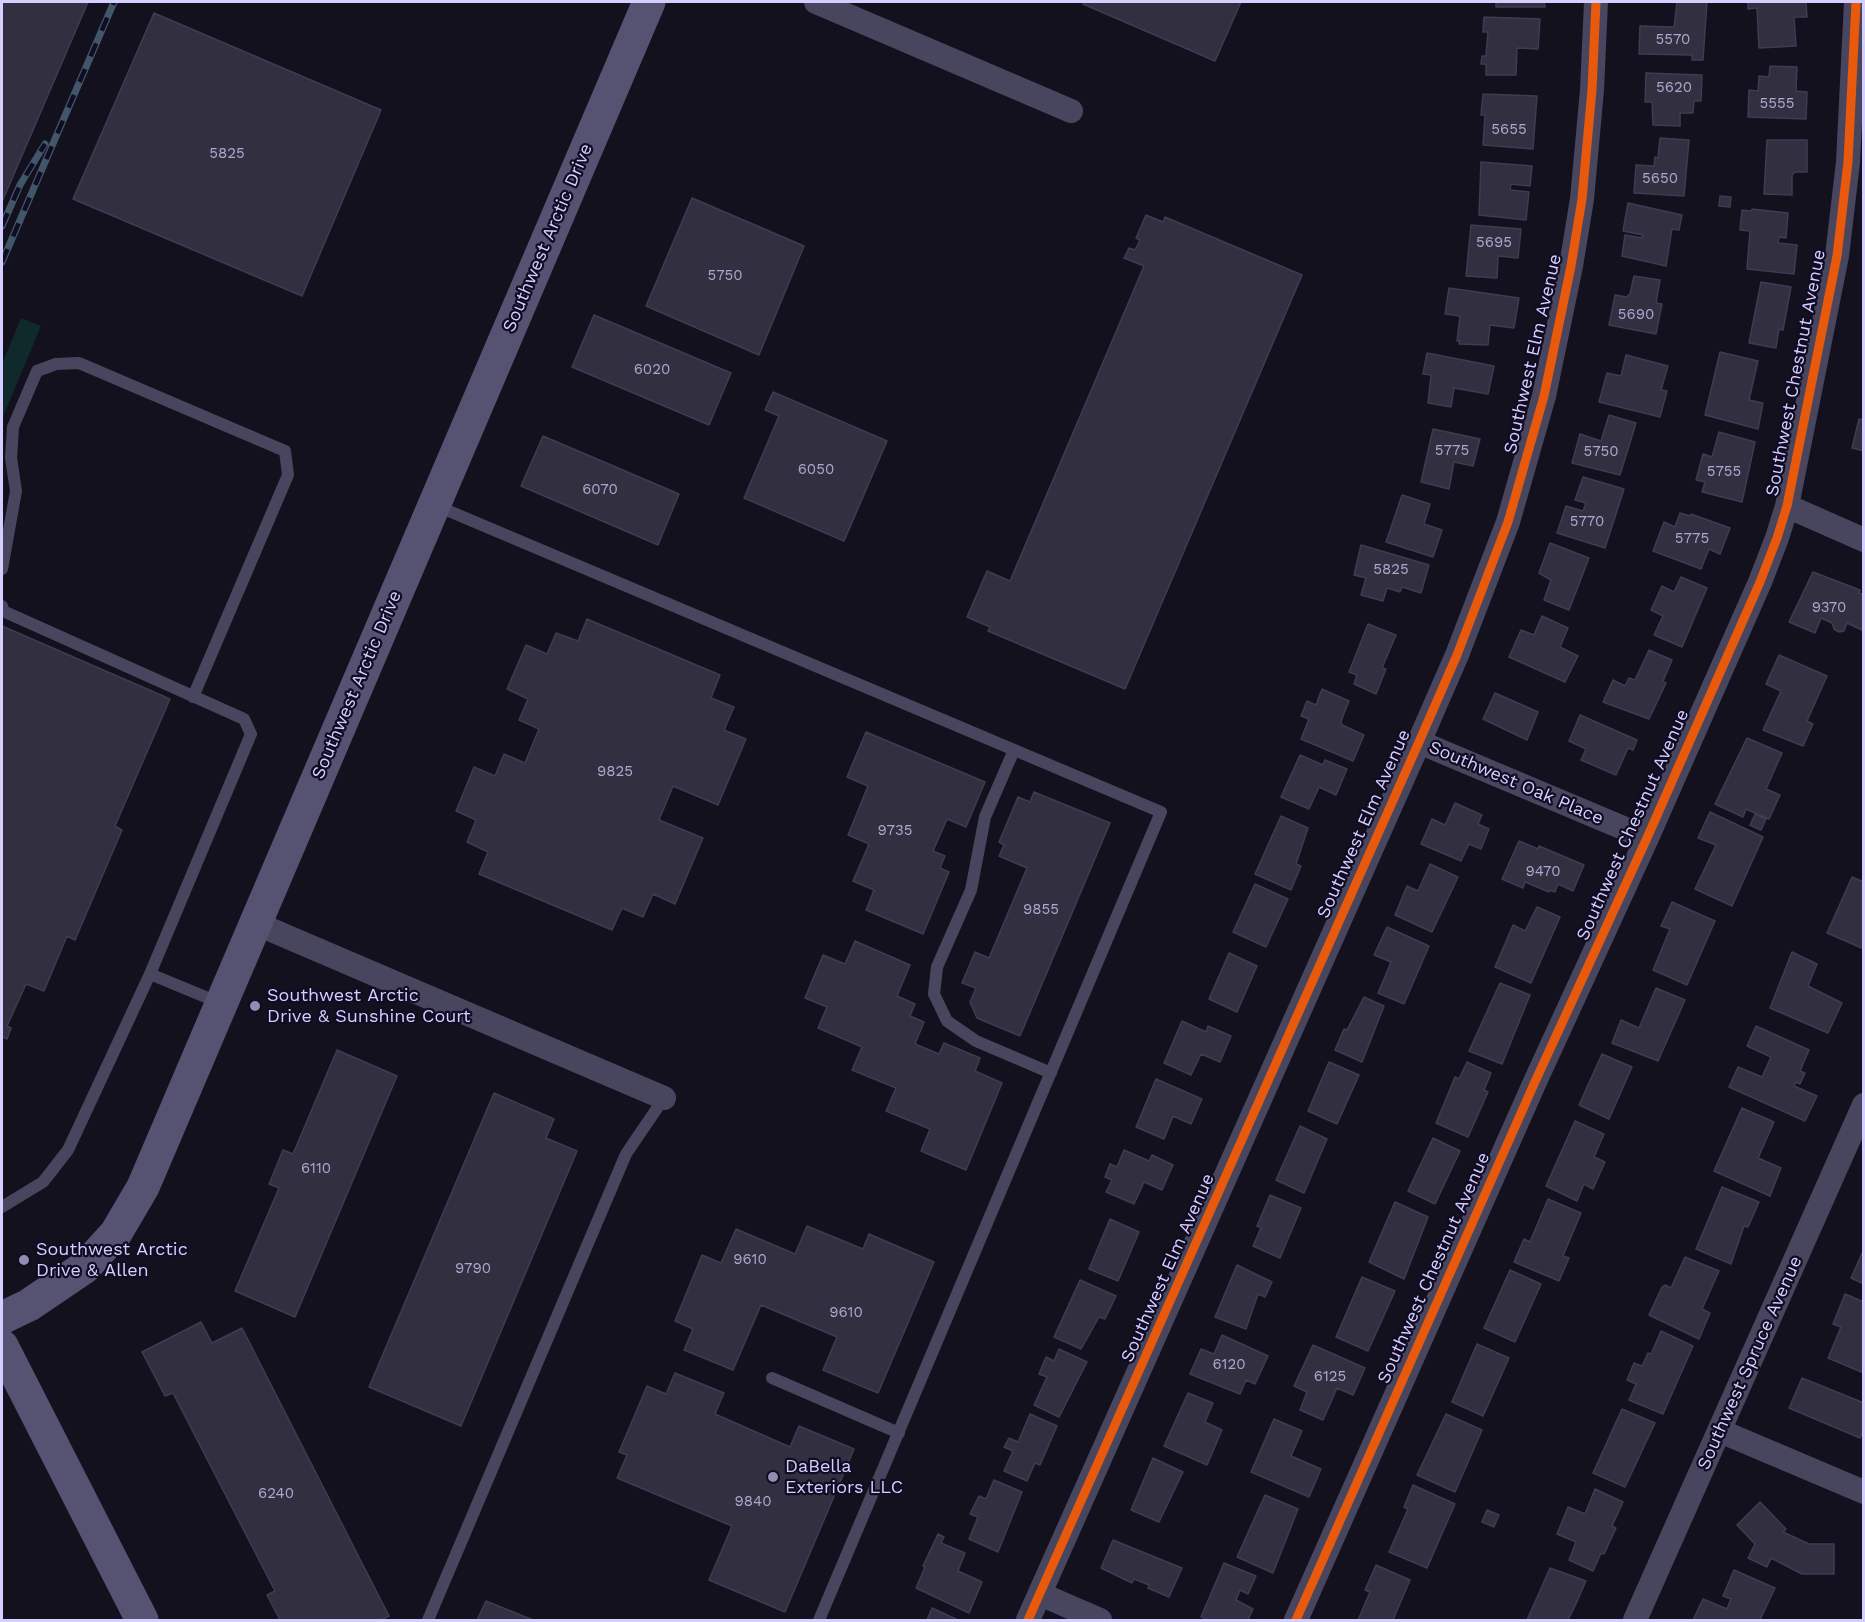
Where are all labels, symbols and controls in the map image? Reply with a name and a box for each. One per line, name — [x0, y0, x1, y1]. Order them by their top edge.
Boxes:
house number: 5570 — [1656, 31, 1690, 49]
house number: 5620 — [1656, 79, 1692, 97]
house number: 5555 — [1760, 95, 1794, 113]
house number: 5655 — [1491, 121, 1527, 139]
street label: Southwest Arctic Drive — [498, 141, 598, 335]
house number: 5825 — [209, 145, 245, 163]
house number: 5650 — [1642, 170, 1678, 188]
house number: 5695 — [1476, 234, 1512, 252]
street label: Southwest Chestnut Avenue — [1761, 248, 1831, 498]
street label: Southwest Elm Avenue — [1500, 252, 1566, 456]
house number: 5750 — [707, 267, 743, 285]
house number: 5690 — [1618, 306, 1654, 324]
house number: 6020 — [634, 361, 670, 379]
house number: 5775 — [1435, 442, 1469, 460]
house number: 5750 — [1583, 443, 1619, 461]
house number: 6050 — [798, 461, 834, 479]
house number: 5755 — [1707, 463, 1741, 481]
house number: 6070 — [582, 481, 618, 499]
house number: 5770 — [1570, 513, 1604, 531]
house number: 5775 — [1675, 530, 1709, 548]
house number: 5825 — [1373, 561, 1409, 579]
street label: Southwest Arctic Drive — [307, 588, 407, 782]
house number: 9370 — [1812, 599, 1846, 617]
street label: Southwest Chestnut Avenue — [1572, 706, 1694, 944]
street label: Southwest Elm Avenue — [1313, 726, 1415, 922]
street label: Southwest Oak Place — [1426, 736, 1606, 830]
house number: 9825 — [597, 763, 633, 781]
house number: 9735 — [878, 822, 912, 840]
house number: 9470 — [1525, 863, 1561, 881]
house number: 9855 — [1023, 901, 1059, 919]
place label: Southwest Arctic Drive & Sunshine Court — [267, 985, 471, 1028]
marker: Southwest Arctic Drive & Sunshine Court — [248, 999, 262, 1013]
street label: Southwest Chestnut Avenue — [1373, 1149, 1495, 1387]
house number: 6110 — [301, 1160, 331, 1178]
street label: Southwest Elm Avenue — [1117, 1170, 1219, 1366]
place label: Southwest Arctic Drive & Allen — [36, 1239, 188, 1282]
house number: 9610 — [733, 1251, 767, 1269]
marker: Southwest Arctic Drive & Allen — [17, 1253, 31, 1267]
street label: Southwest Spruce Avenue — [1693, 1253, 1807, 1473]
house number: 9790 — [455, 1260, 491, 1278]
house number: 9610 — [829, 1304, 863, 1322]
house number: 6120 — [1212, 1356, 1246, 1374]
house number: 6125 — [1314, 1368, 1346, 1386]
place label: DaBella Exteriors LLC — [785, 1456, 903, 1498]
marker: DaBella Exteriors LLC — [766, 1470, 780, 1484]
house number: 6240 — [258, 1485, 294, 1503]
house number: 9840 — [735, 1493, 771, 1511]

